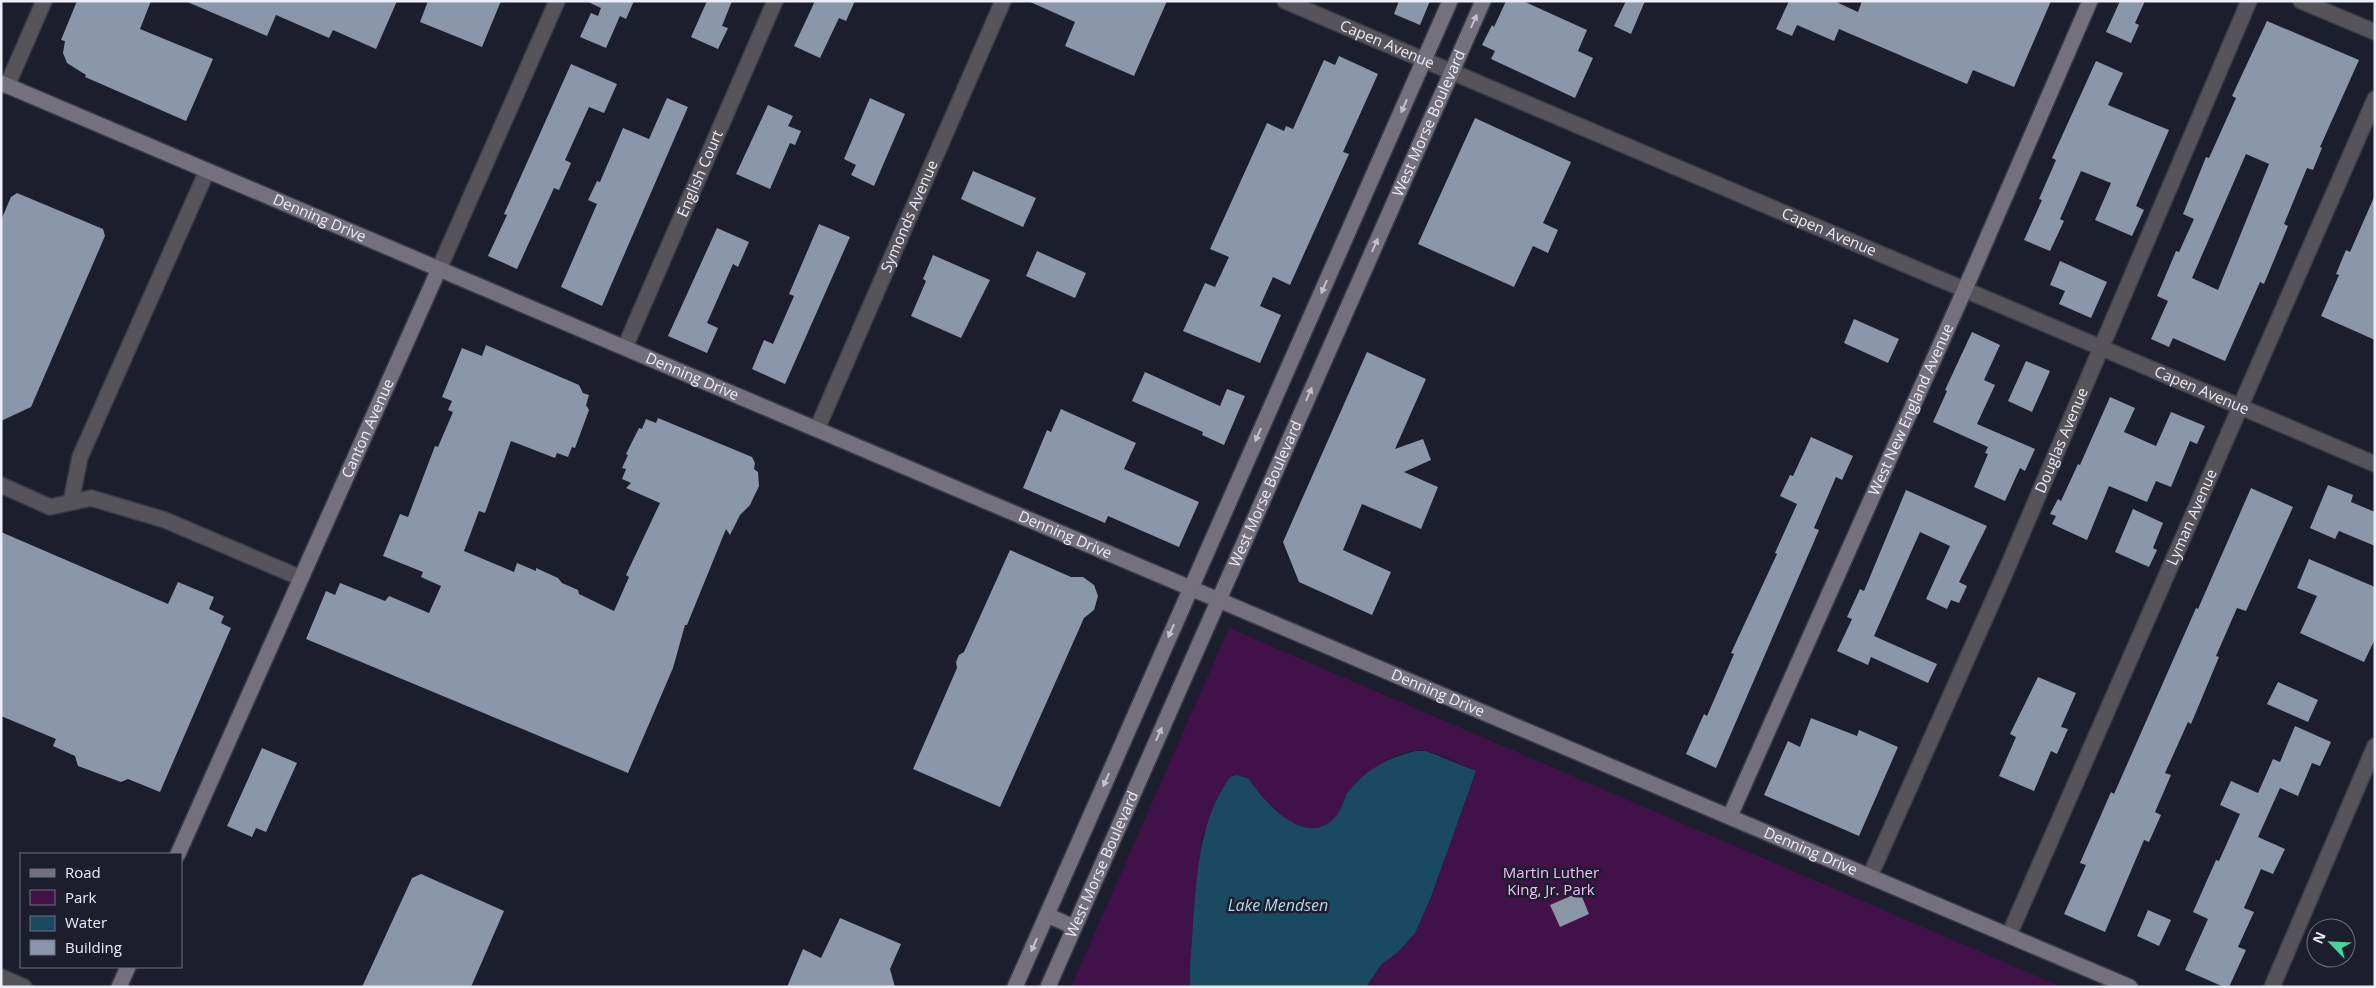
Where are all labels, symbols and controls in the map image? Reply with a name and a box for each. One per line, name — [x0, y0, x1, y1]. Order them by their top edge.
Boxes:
one-way arrow — [1471, 14, 1479, 28]
street label: Capen Avenue — [1337, 15, 1438, 72]
street label: West Morse Boulevard — [1387, 46, 1469, 199]
one-way arrow — [1399, 99, 1407, 113]
street label: English Court — [672, 127, 727, 220]
street label: Symonds Avenue — [875, 157, 942, 275]
street label: Denning Drive — [270, 189, 370, 246]
street label: Capen Avenue — [1779, 202, 1880, 260]
one-way arrow — [1371, 238, 1379, 252]
one-way arrow — [1319, 280, 1327, 294]
street label: West New England Avenue — [1863, 320, 1957, 498]
street label: Denning Drive — [643, 347, 742, 404]
street label: Capen Avenue — [2152, 361, 2252, 418]
street label: Canton Avenue — [336, 375, 398, 481]
street label: Douglas Avenue — [2029, 384, 2092, 496]
one-way arrow — [1306, 387, 1314, 401]
street label: West Morse Boulevard — [1224, 417, 1306, 570]
one-way arrow — [1254, 428, 1262, 442]
street label: Lyman Avenue — [2161, 466, 2221, 568]
street label: Denning Drive — [1016, 505, 1115, 563]
one-way arrow — [1167, 624, 1175, 639]
street label: Denning Drive — [1388, 664, 1488, 721]
one-way arrow — [1155, 727, 1163, 741]
one-way arrow — [1101, 773, 1109, 787]
street label: West Morse Boulevard — [1060, 788, 1142, 940]
street label: Denning Drive — [1761, 822, 1861, 879]
legend — [20, 853, 182, 968]
text: Road — [65, 862, 101, 882]
park label: Martin Luther King, Jr. Park — [1503, 862, 1599, 899]
text: Park — [65, 887, 96, 907]
water label: Lake Mendsen — [1228, 894, 1328, 916]
text: Water — [65, 912, 107, 932]
north arrow — [2306, 918, 2356, 968]
text: N — [2308, 928, 2330, 947]
text: Building — [65, 937, 122, 957]
one-way arrow — [1029, 938, 1037, 952]

